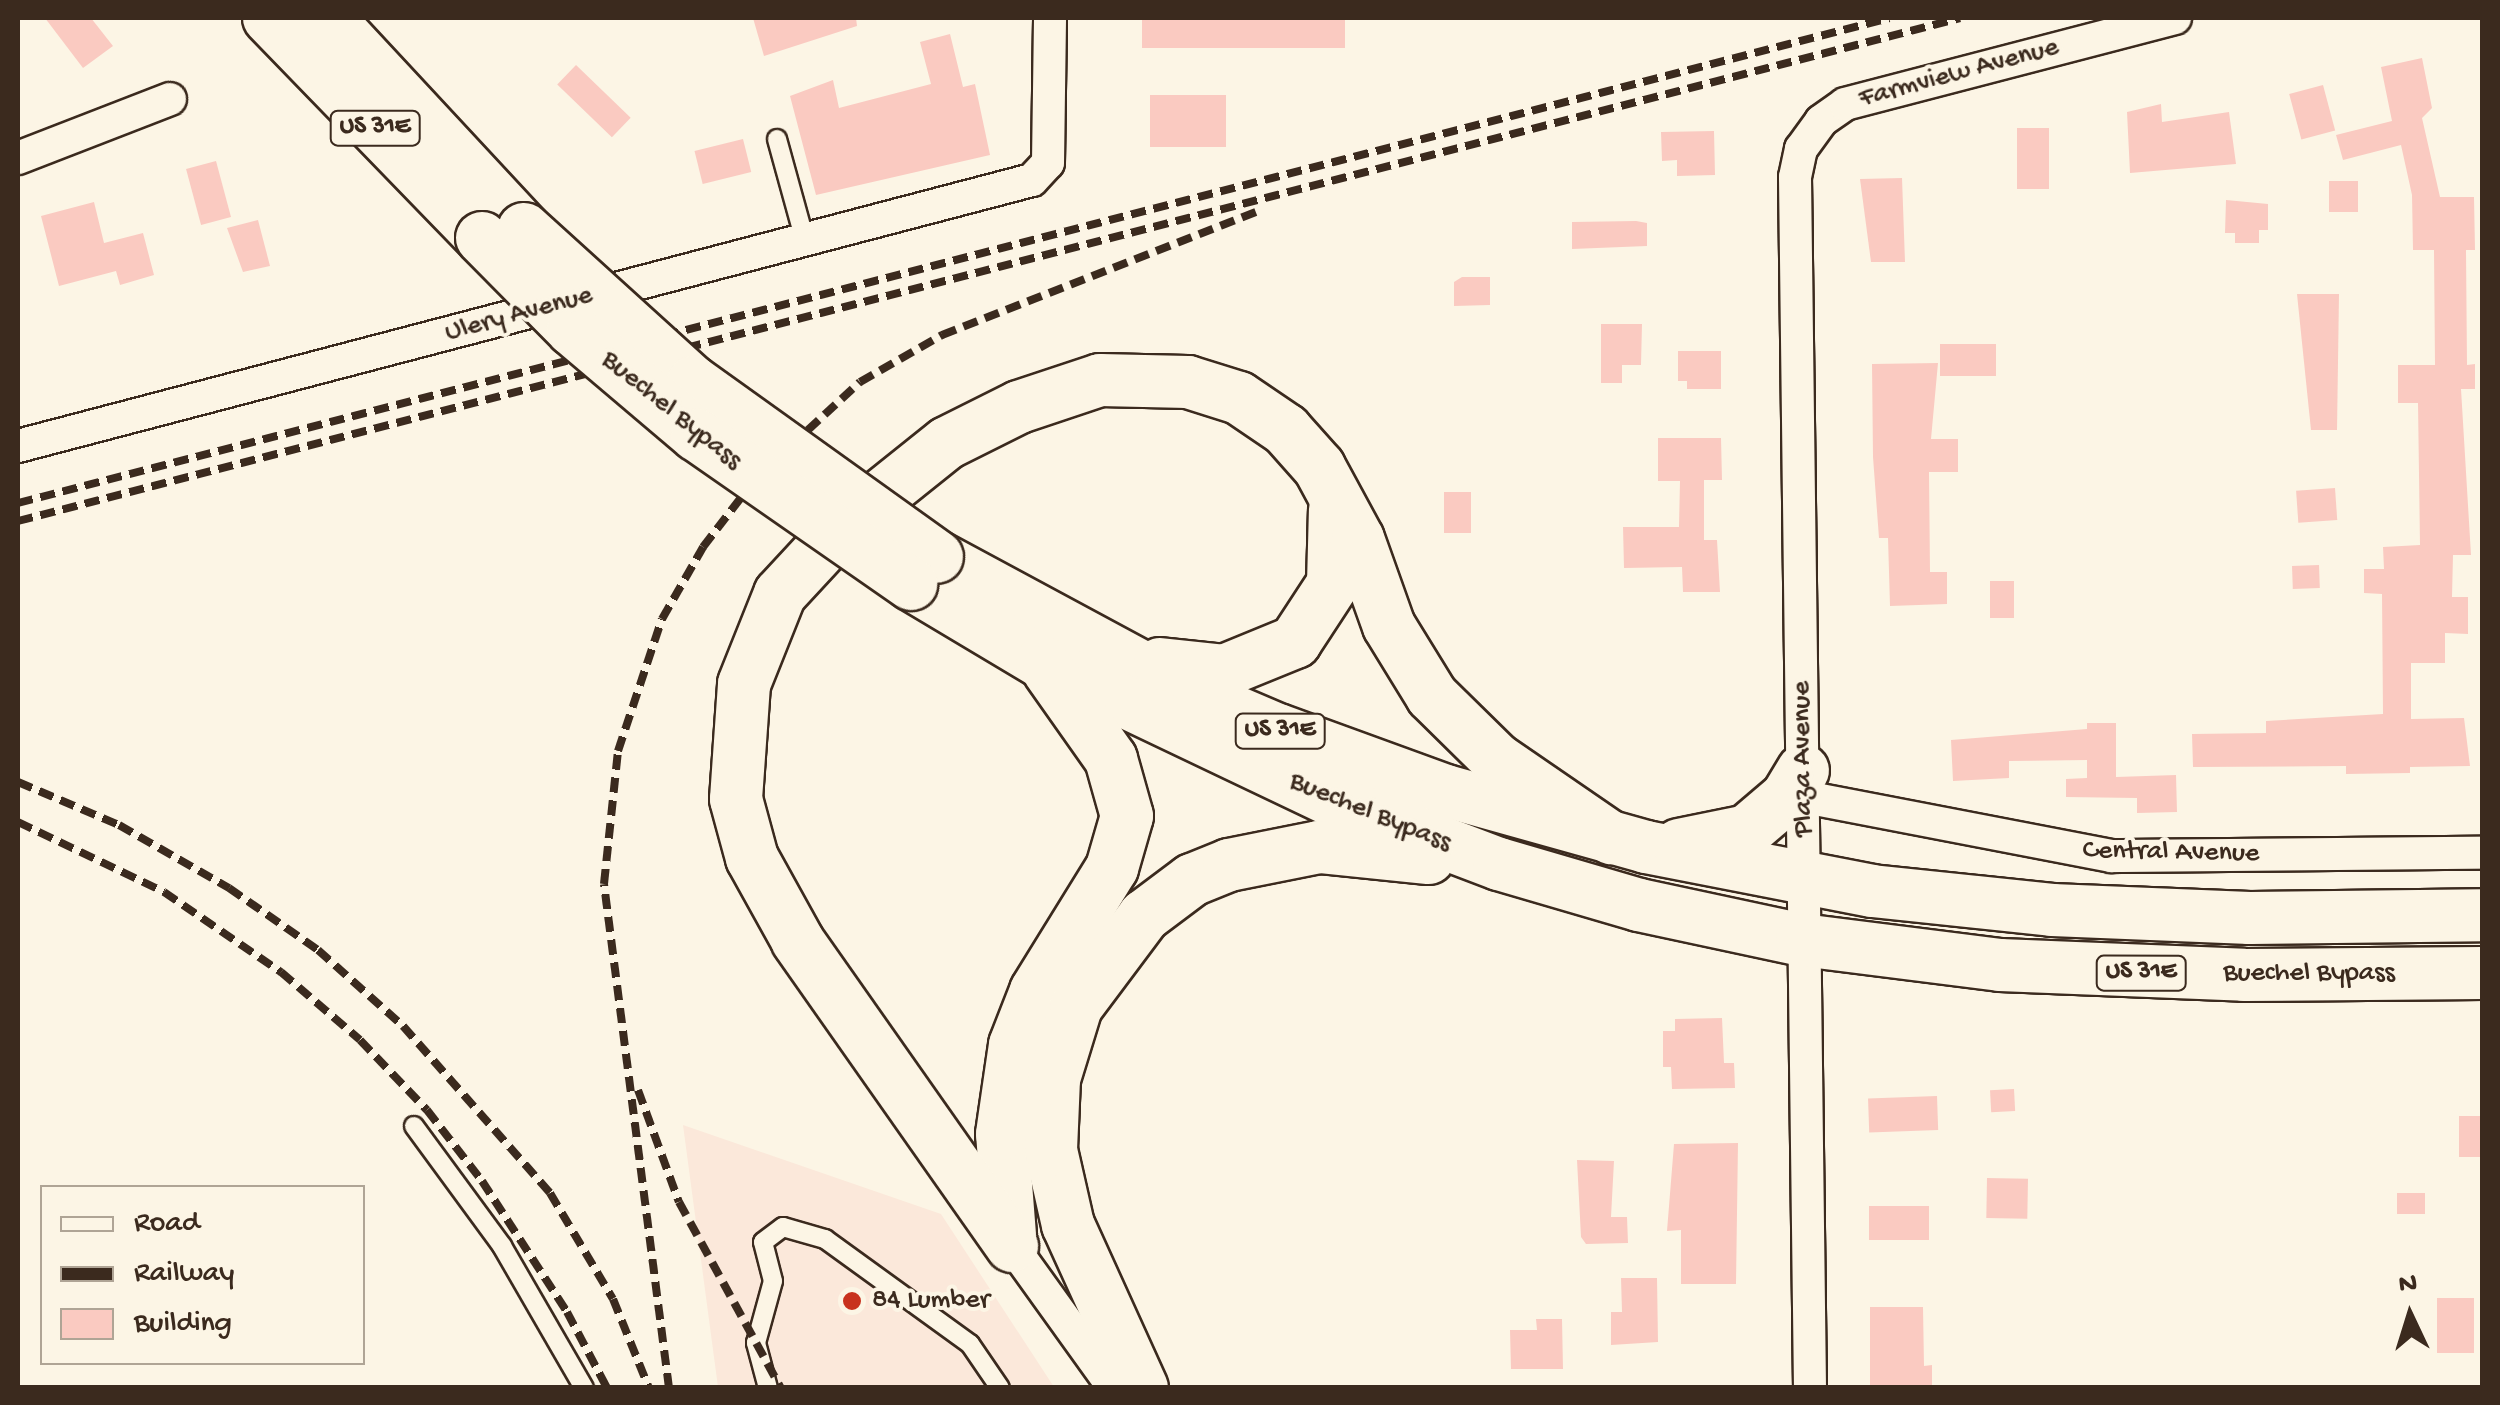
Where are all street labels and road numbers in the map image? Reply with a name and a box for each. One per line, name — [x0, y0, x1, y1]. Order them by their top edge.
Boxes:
street label: Farmview Avenue — [1856, 31, 2062, 117]
road number: US 31E — [328, 108, 422, 148]
street label: Ulery Avenue — [442, 279, 596, 351]
street label: Buechel Bypass — [594, 344, 748, 478]
street label: Plaza Avenue — [1786, 681, 1822, 837]
road number: US 31E — [1232, 711, 1328, 751]
street label: Buechel Bypass — [1284, 765, 1456, 861]
street label: Central Avenue — [2082, 835, 2260, 871]
road number: US 31E — [2094, 953, 2188, 993]
street label: Buechel Bypass — [2223, 957, 2395, 991]

